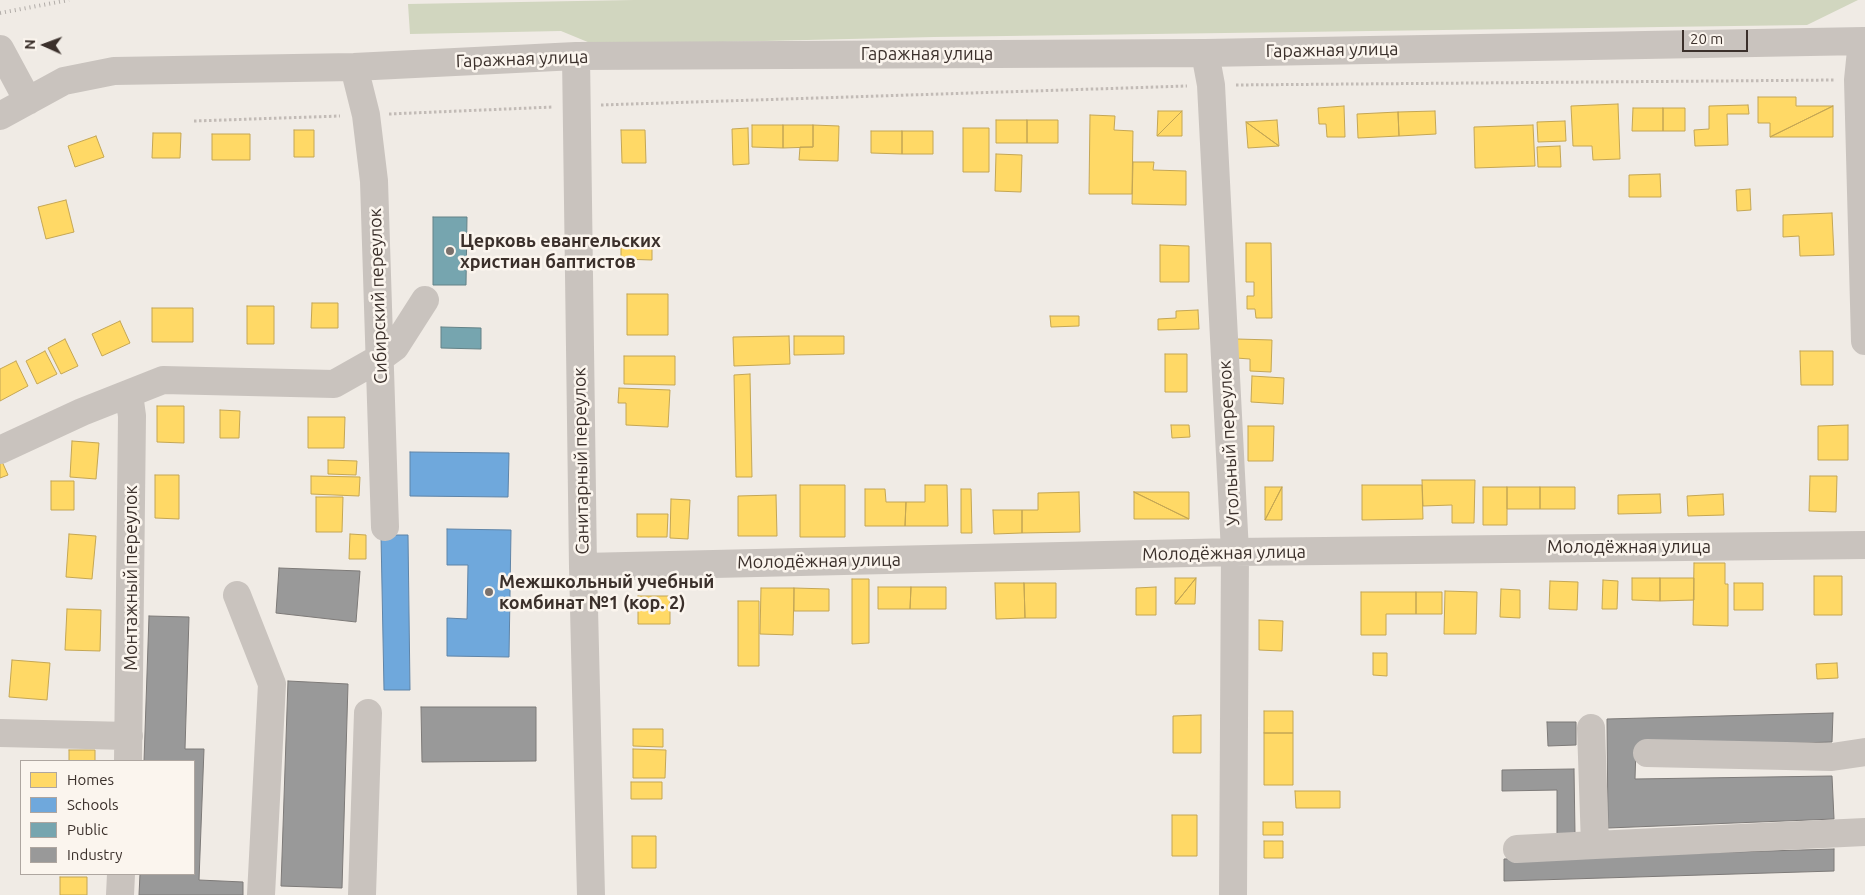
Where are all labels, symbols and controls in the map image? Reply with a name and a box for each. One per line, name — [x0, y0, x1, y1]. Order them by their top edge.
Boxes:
north arrow — [20, 20, 70, 70]
scale bar — [1685, 20, 1751, 52]
text: 20 m — [1690, 30, 1723, 47]
street label: Гаражная улица — [1266, 38, 1398, 62]
text: N — [22, 39, 38, 50]
street label: Гаражная улица — [861, 43, 993, 65]
street label: Гаражная улица — [455, 46, 589, 72]
street label: Сибирский переулок — [364, 208, 392, 384]
place label: Церковь евангельских христиан баптистов — [460, 230, 661, 272]
marker: Церковь евангельских христиан баптистов — [444, 245, 456, 257]
street label: Угольный переулок — [1214, 360, 1244, 526]
street label: Санитарный переулок — [569, 367, 593, 555]
street label: Монтажный переулок — [120, 485, 142, 671]
street label: Молодёжная улица — [1547, 536, 1711, 558]
street label: Молодёжная улица — [1142, 541, 1306, 565]
street label: Молодёжная улица — [737, 549, 901, 573]
place label: Межшкольный учебный комбинат №1 (кор. 2) — [499, 571, 714, 614]
marker: Межшкольный учебный комбинат №1 (кор. 2) — [483, 586, 495, 598]
legend — [20, 760, 195, 875]
text: Homes — [67, 771, 114, 788]
text: Schools — [67, 796, 118, 813]
text: Public — [67, 821, 108, 838]
text: Industry — [67, 846, 122, 863]

